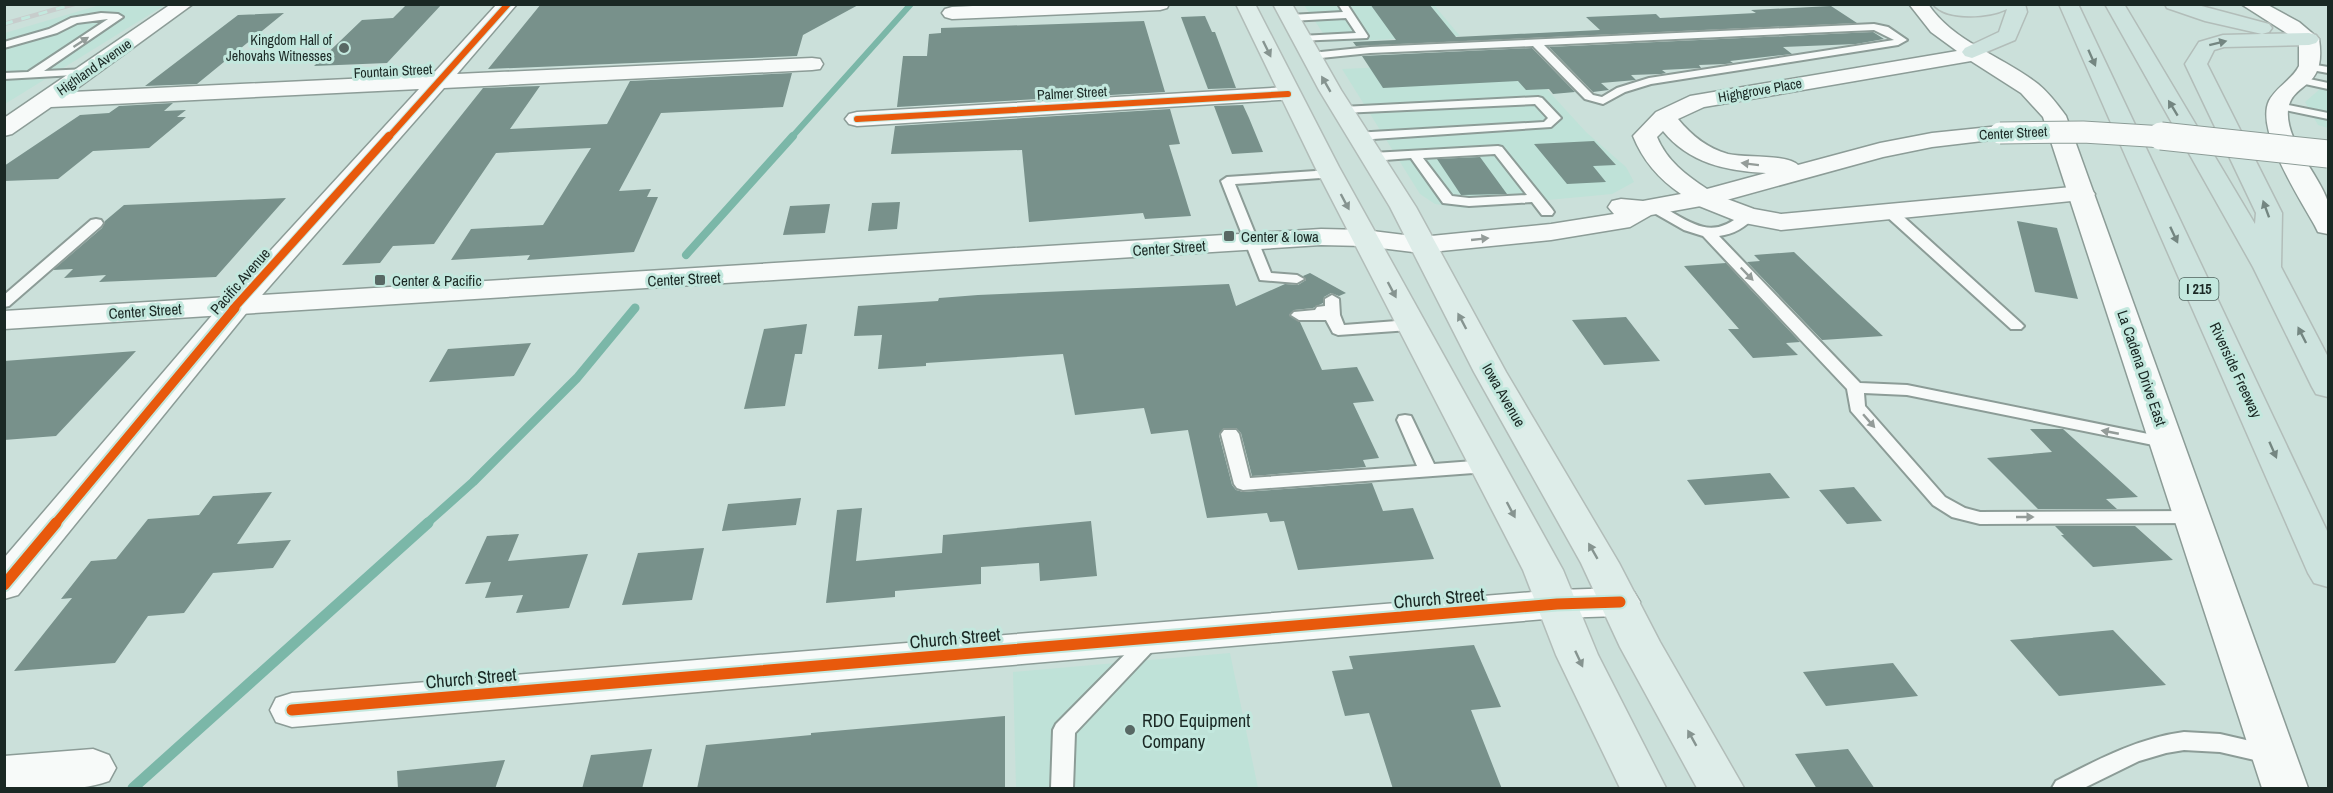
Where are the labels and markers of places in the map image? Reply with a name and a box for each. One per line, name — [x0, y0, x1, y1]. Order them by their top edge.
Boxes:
place label: Kingdom Hall of Jehovahs Witnesses — [226, 31, 333, 65]
marker: Kingdom Hall of Jehovahs Witnesses — [337, 41, 351, 55]
place label: Center & Iowa — [1241, 226, 1319, 247]
marker: Center & Iowa — [1222, 229, 1236, 243]
place label: Center & Pacific — [392, 270, 482, 291]
marker: Center & Pacific — [373, 273, 387, 287]
place label: RDO Equipment Company — [1142, 708, 1250, 754]
marker: RDO Equipment Company — [1123, 723, 1137, 737]

